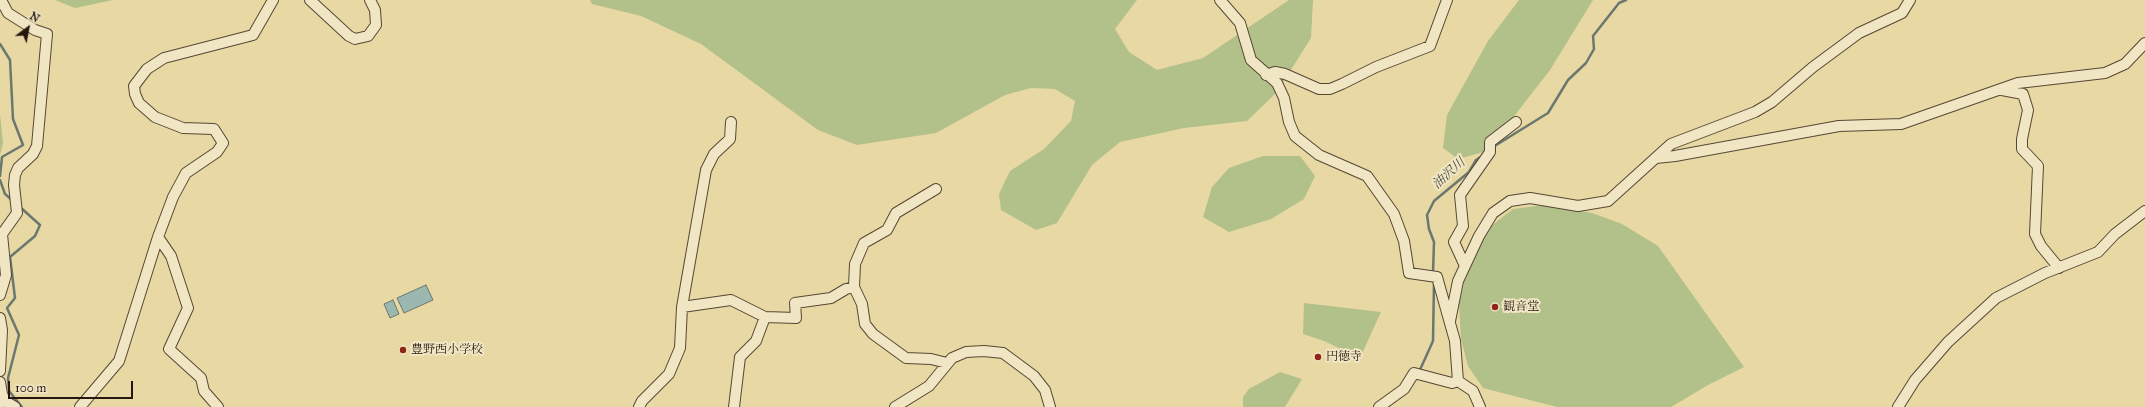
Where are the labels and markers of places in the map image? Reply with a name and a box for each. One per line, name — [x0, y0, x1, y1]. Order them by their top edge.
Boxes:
place label: 観音堂 — [1503, 300, 1539, 314]
marker: 観音堂 — [1490, 302, 1500, 312]
place label: 豊野西小学校 — [411, 343, 483, 357]
marker: 豊野西小学校 — [398, 345, 408, 355]
place label: 円徳寺 — [1326, 350, 1362, 364]
marker: 円徳寺 — [1313, 352, 1323, 362]

